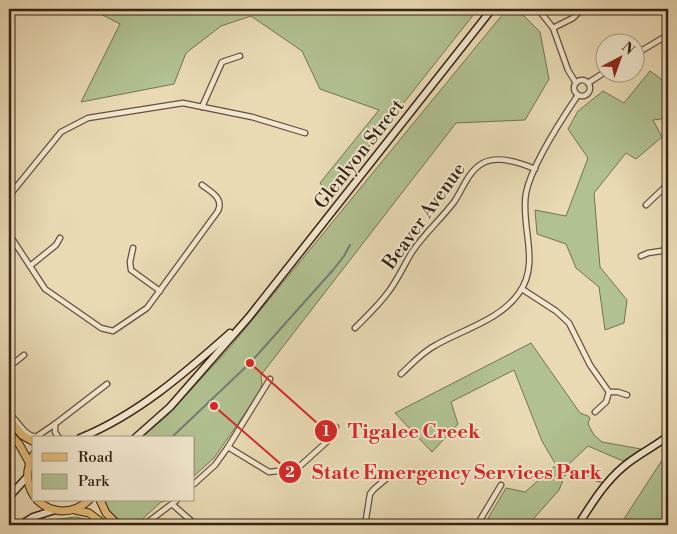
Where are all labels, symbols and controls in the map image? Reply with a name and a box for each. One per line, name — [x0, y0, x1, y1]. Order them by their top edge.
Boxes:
north arrow — [594, 32, 644, 82]
text: N — [618, 39, 638, 59]
street label: Glenlyon Street — [309, 94, 409, 214]
street label: Beaver Avenue — [377, 158, 471, 275]
callout: Tigalee Creek — [313, 413, 491, 448]
text: Tigalee Creek — [348, 420, 481, 445]
text: 1 — [322, 422, 330, 441]
legend — [32, 436, 195, 502]
text: Road — [78, 448, 113, 467]
callout: State Emergency Services Park — [277, 454, 612, 489]
text: State Emergency Services Park — [312, 461, 603, 486]
text: 2 — [285, 463, 295, 482]
text: Park — [78, 472, 110, 491]

